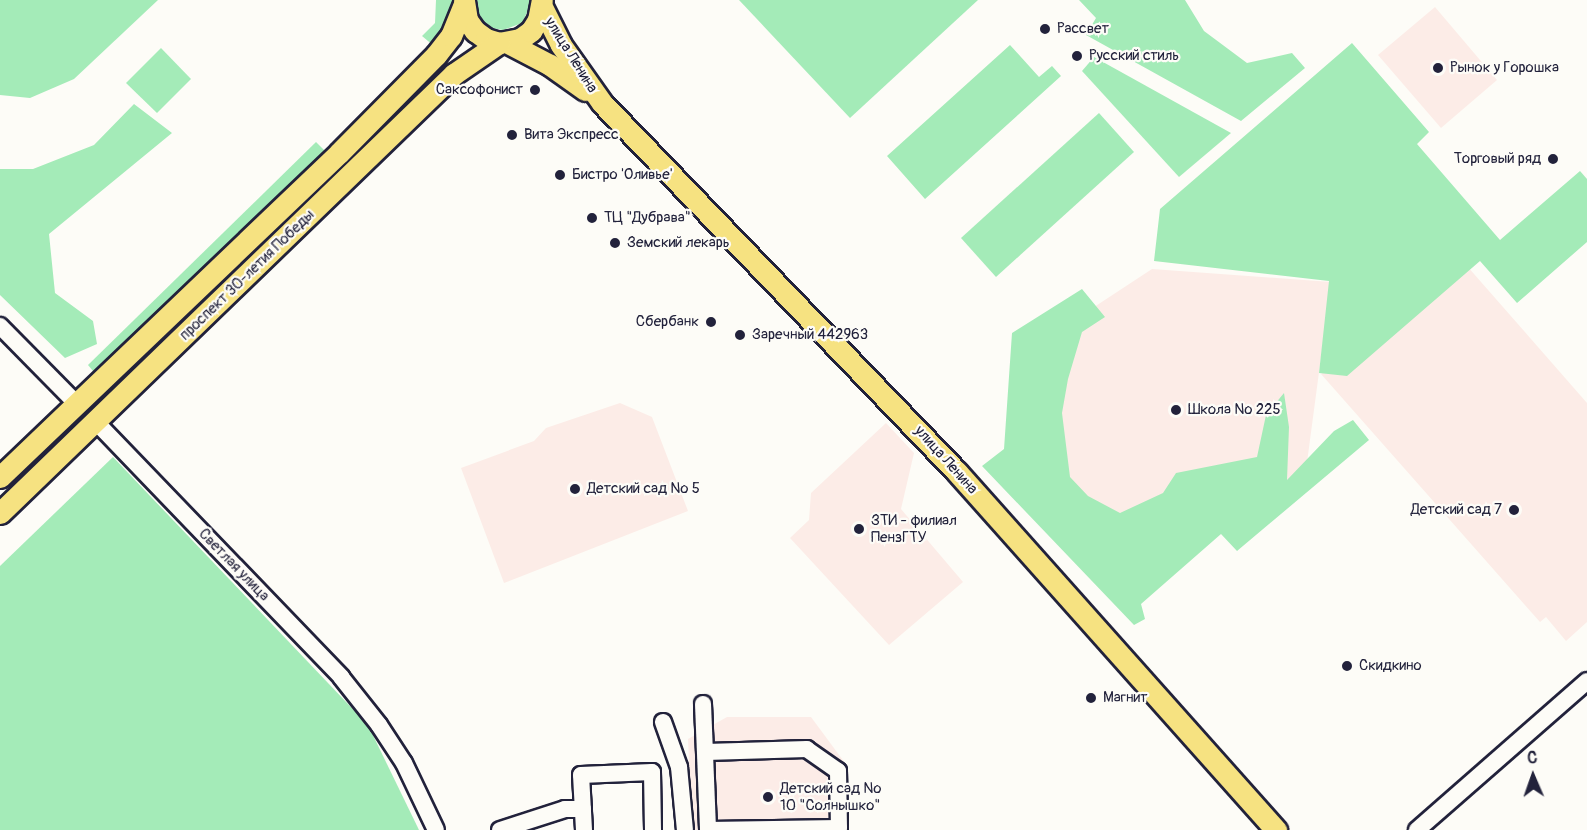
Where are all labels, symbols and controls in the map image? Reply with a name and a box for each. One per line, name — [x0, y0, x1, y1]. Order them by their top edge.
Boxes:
street label: улица Ленина — [541, 14, 601, 96]
place label: Рассвет — [1057, 20, 1109, 38]
marker: Рассвет — [1038, 22, 1052, 36]
place label: Русский стиль — [1089, 47, 1179, 65]
marker: Русский стиль — [1070, 49, 1084, 63]
place label: Рынок у Горошка — [1450, 59, 1559, 77]
marker: Рынок у Горошка — [1431, 61, 1445, 75]
place label: Саксофонист — [436, 81, 523, 99]
marker: Саксофонист — [528, 83, 542, 97]
place label: Вита Экспресс — [524, 126, 619, 144]
marker: Вита Экспресс — [505, 128, 519, 142]
place label: Торговый ряд — [1454, 150, 1541, 168]
marker: Торговый ряд — [1546, 152, 1560, 166]
place label: Бистро 'Оливье' — [572, 166, 673, 184]
marker: Бистро 'Оливье' — [553, 168, 567, 182]
street label: проспект 30-летия Победы — [176, 206, 318, 344]
place label: ТЦ "Дубрава" — [604, 209, 691, 227]
marker: ТЦ "Дубрава" — [585, 211, 599, 225]
place label: Земский лекарь — [627, 234, 730, 252]
marker: Земский лекарь — [608, 236, 622, 250]
place label: Сбербанк — [636, 313, 699, 331]
marker: Сбербанк — [704, 315, 718, 329]
place label: Заречный 442963 — [752, 326, 868, 344]
marker: Заречный 442963 — [733, 328, 747, 342]
place label: Школа № 225 — [1188, 401, 1281, 419]
marker: Школа № 225 — [1169, 403, 1183, 417]
street label: улица Ленина — [911, 422, 981, 498]
place label: Детский сад № 5 — [587, 480, 700, 498]
marker: Детский сад № 5 — [568, 482, 582, 496]
place label: Детский сад 7 — [1411, 501, 1502, 519]
marker: Детский сад 7 — [1507, 503, 1521, 517]
place label: ЗТИ - филиал ПензГТУ — [871, 511, 957, 546]
marker: ЗТИ - филиал ПензГТУ — [852, 522, 866, 536]
street label: Светлая улица — [195, 525, 273, 605]
place label: Скидкино — [1359, 657, 1422, 675]
marker: Скидкино — [1340, 659, 1354, 673]
place label: Магнит — [1103, 689, 1148, 707]
marker: Магнит — [1084, 691, 1098, 705]
north arrow — [1503, 746, 1563, 806]
text: С — [1527, 748, 1538, 768]
place label: Детский сад № 10 "Солнышко" — [780, 779, 881, 814]
marker: Детский сад № 10 "Солнышко" — [761, 790, 775, 804]

